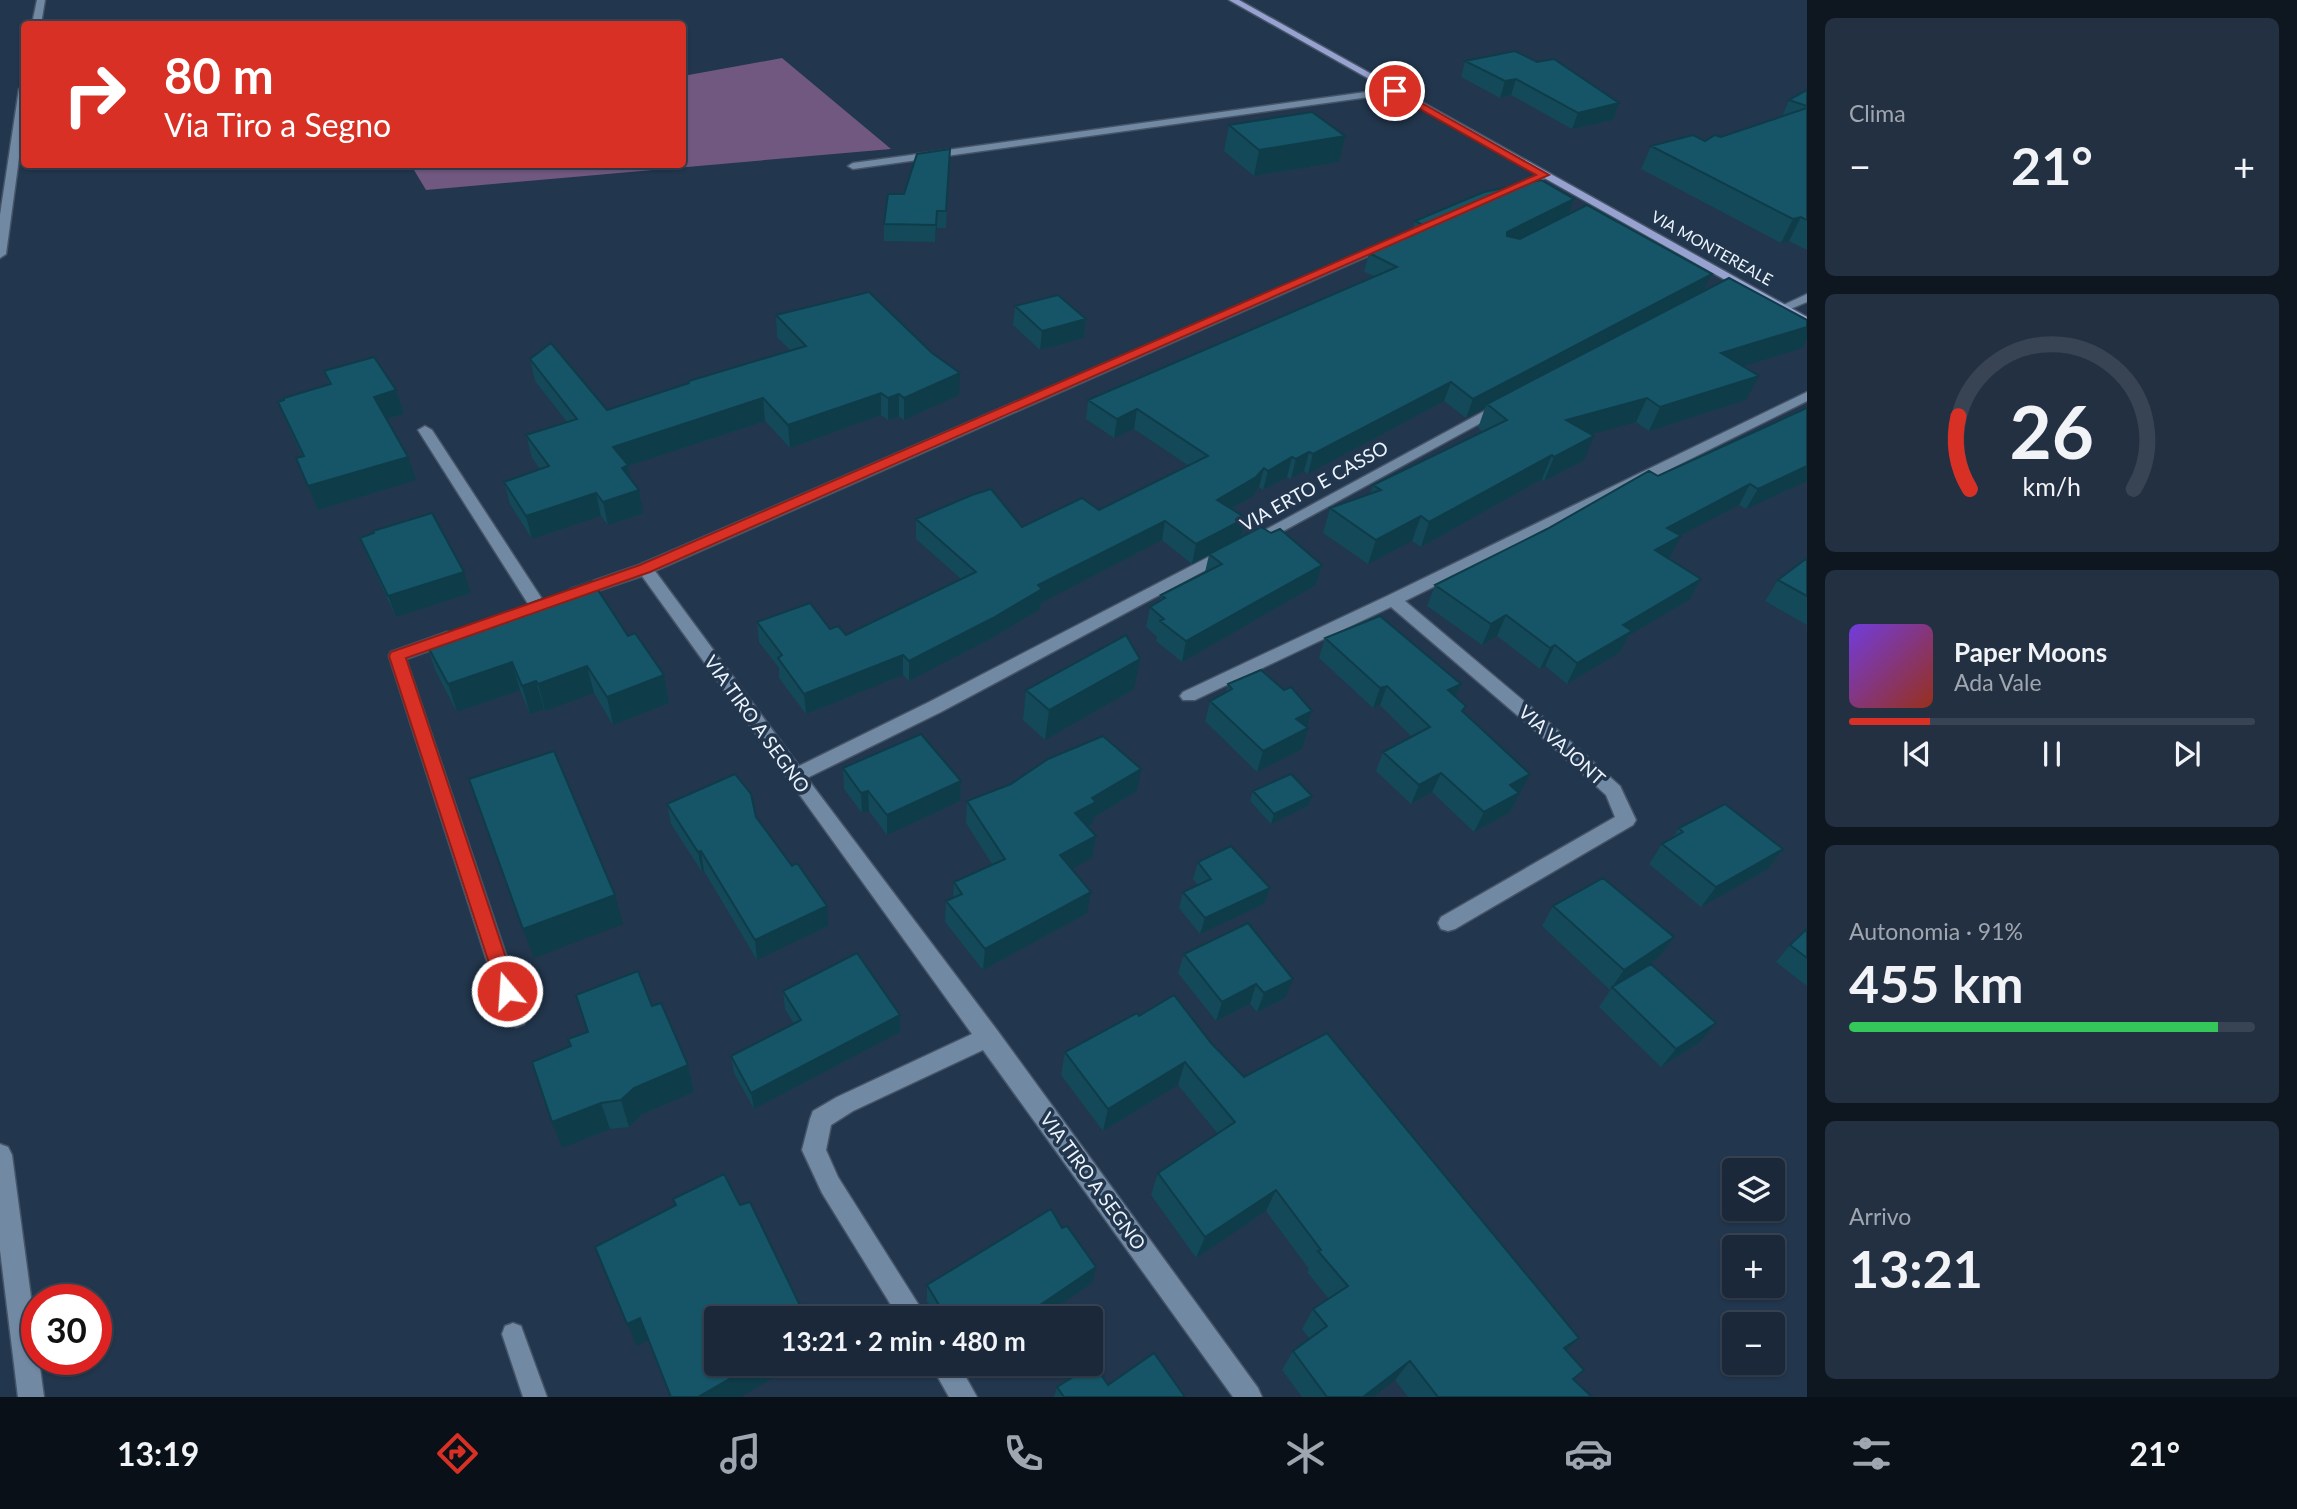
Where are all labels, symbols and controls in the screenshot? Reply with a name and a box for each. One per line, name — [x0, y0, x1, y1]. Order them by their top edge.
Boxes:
text: 80 m — [164, 46, 274, 104]
icon: right — [49, 49, 140, 140]
pin — [1365, 61, 1425, 121]
icon: arrive — [1376, 72, 1414, 110]
text: Clima — [1849, 99, 1906, 127]
text: Via Tiro a Segno — [164, 105, 391, 144]
text: 21° — [2011, 134, 2093, 196]
text: − — [1849, 143, 1871, 189]
text: + — [2233, 143, 2255, 189]
street label: VIA MONTEREALE — [1648, 206, 1776, 289]
text: 26 — [2010, 387, 2094, 475]
street label: VIA ERTO E CASSO — [1236, 435, 1392, 536]
text: km/h — [2023, 470, 2081, 500]
text: Paper Moons — [1954, 636, 2107, 668]
street label: VIA TIRO A SEGNO — [700, 651, 815, 797]
text: Ada Vale — [1954, 668, 2042, 696]
street label: VIA VAJONT — [1514, 700, 1610, 789]
icon: previous — [1898, 735, 1936, 773]
icon: pause — [2033, 735, 2071, 773]
icon: next — [2168, 735, 2206, 773]
text: Autonomia · 91% — [1849, 917, 2023, 945]
text: 455 km — [1849, 952, 2023, 1014]
position arrow — [470, 954, 544, 1028]
street label: VIA TIRO A SEGNO — [1036, 1108, 1151, 1254]
map controls — [1722, 1158, 1785, 1375]
button: layers — [1722, 1158, 1785, 1221]
text: Arrivo — [1849, 1202, 1911, 1230]
button: + — [1722, 1235, 1785, 1298]
text: 13:21 — [1849, 1237, 1983, 1299]
speed limit sign: 30 — [21, 1284, 112, 1375]
button: − — [1722, 1312, 1785, 1375]
text: 13:21 · 2 min · 480 m — [781, 1325, 1026, 1357]
icon: directions — [433, 1429, 482, 1478]
icon: music — [716, 1429, 765, 1478]
icon: phone — [999, 1429, 1048, 1478]
icon: climate — [1281, 1429, 1330, 1478]
icon: car — [1564, 1429, 1613, 1478]
icon: filters — [1847, 1429, 1896, 1478]
text: 13:19 — [117, 1434, 199, 1473]
text: 21° — [2130, 1434, 2180, 1473]

